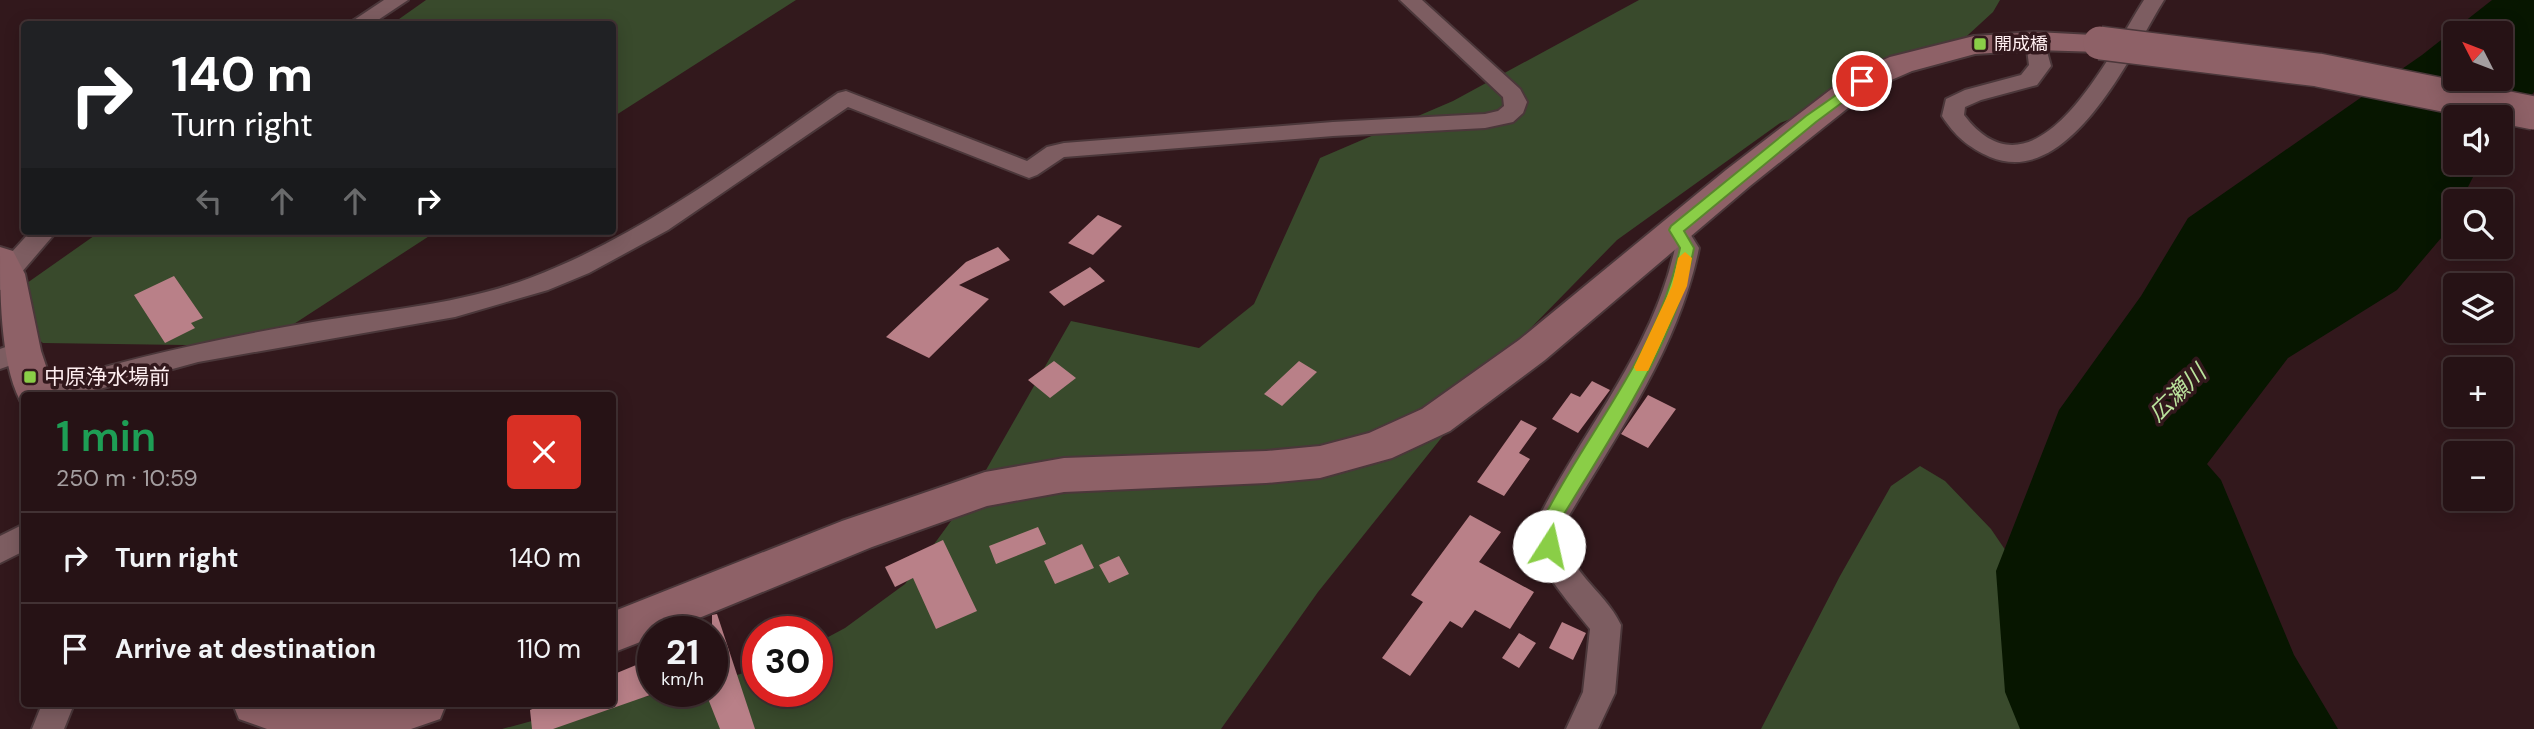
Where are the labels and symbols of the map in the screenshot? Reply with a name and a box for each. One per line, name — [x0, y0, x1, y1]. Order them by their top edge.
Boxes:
north arrow — [2443, 21, 2513, 91]
place label: 開成橋 — [1994, 32, 2048, 56]
marker: 開成橋 — [1972, 36, 1988, 52]
pin — [1832, 51, 1892, 111]
water label: 広瀬川 — [2142, 356, 2214, 428]
place label: 中原浄水場前 — [44, 363, 170, 391]
marker: 中原浄水場前 — [22, 369, 38, 385]
position arrow — [1512, 509, 1586, 583]
speed limit sign: 30 — [742, 616, 833, 707]

